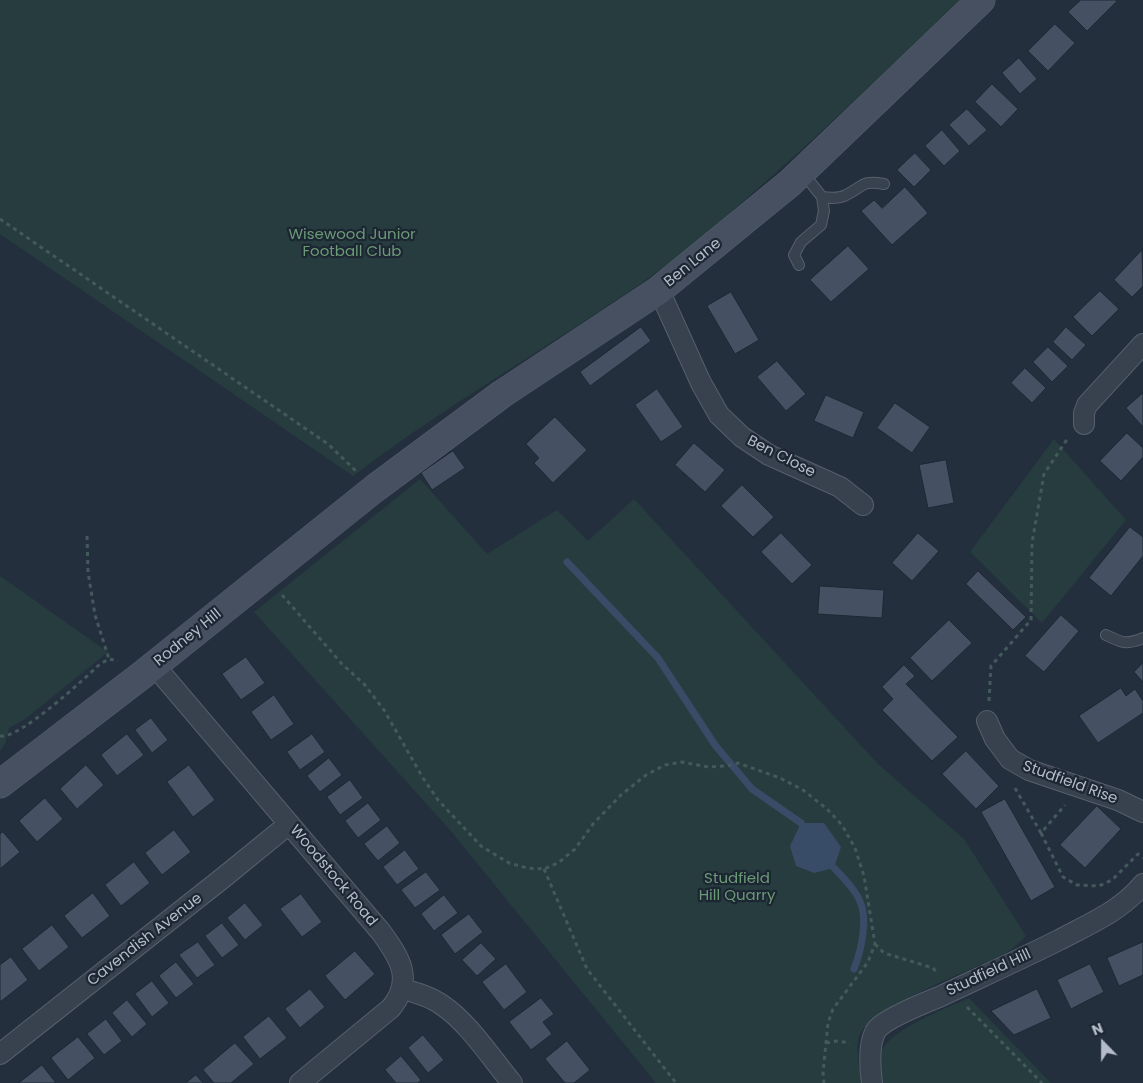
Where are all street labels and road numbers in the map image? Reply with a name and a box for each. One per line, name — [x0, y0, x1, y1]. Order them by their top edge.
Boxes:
street label: Ben Lane — [661, 235, 725, 291]
street label: Ben Close — [744, 432, 818, 482]
street label: Rodney Hill — [151, 605, 225, 671]
street label: Studfield Rise — [1020, 757, 1120, 809]
street label: Woodstock Road — [285, 822, 381, 930]
street label: Cavendish Avenue — [84, 890, 206, 990]
street label: Studfield Hill — [944, 946, 1034, 1000]

